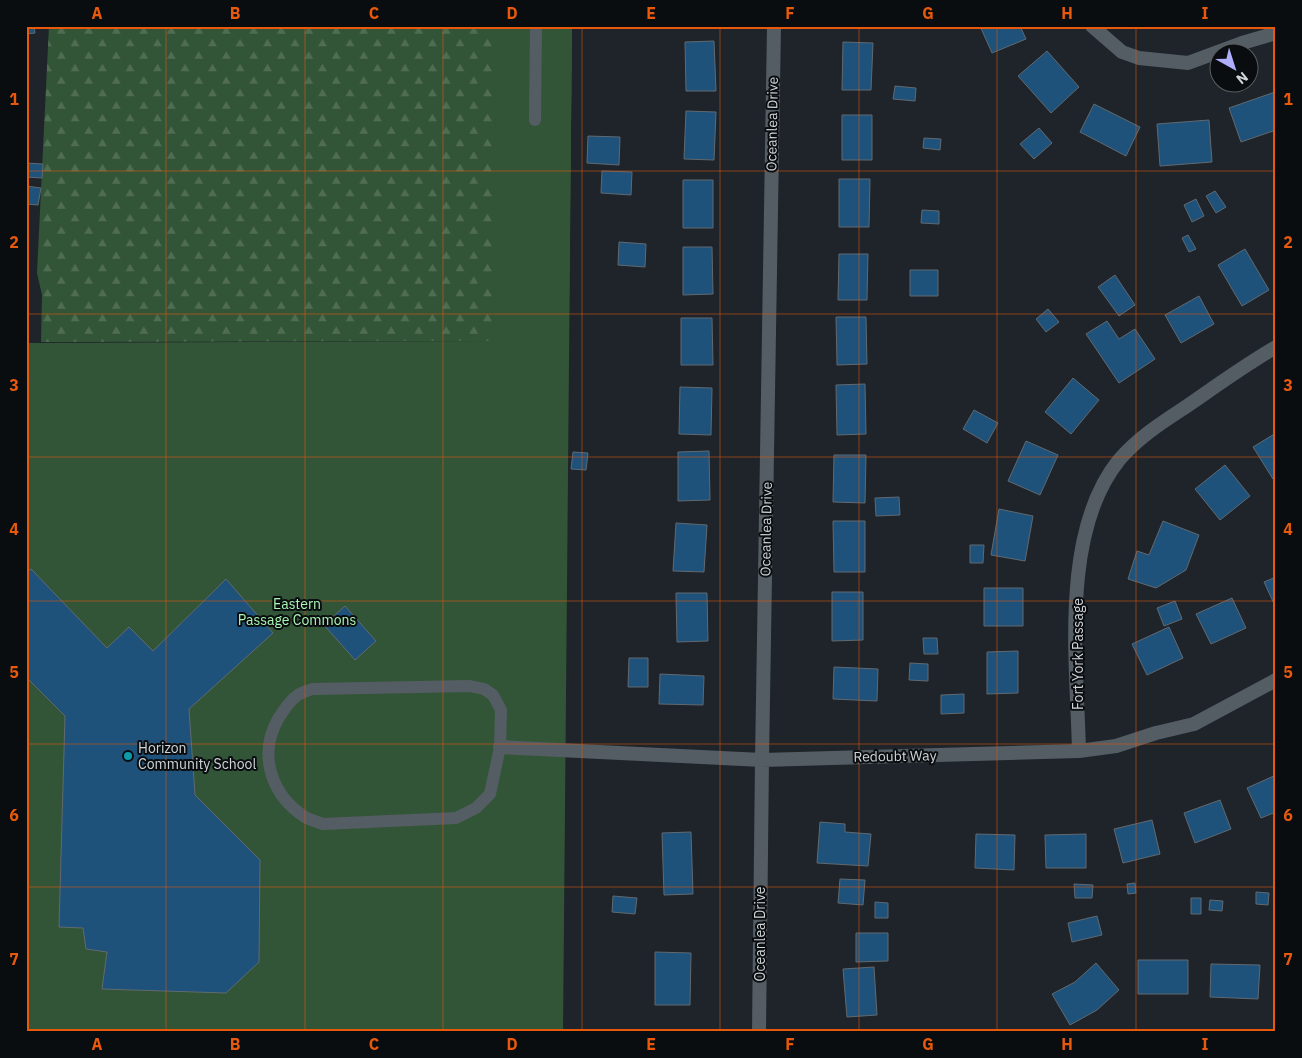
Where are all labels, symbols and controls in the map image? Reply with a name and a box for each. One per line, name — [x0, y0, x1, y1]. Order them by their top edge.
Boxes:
text: A — [92, 3, 103, 23]
text: B — [230, 3, 241, 23]
text: C — [369, 3, 379, 23]
text: D — [506, 3, 518, 23]
text: E — [646, 3, 656, 23]
text: F — [785, 3, 795, 23]
text: G — [922, 3, 934, 23]
text: H — [1061, 3, 1073, 23]
text: I — [1202, 3, 1209, 23]
north arrow — [1210, 42, 1260, 92]
text: N — [1233, 68, 1252, 88]
street label: Oceanlea Drive — [762, 76, 782, 172]
text: 1 — [9, 89, 19, 109]
text: 1 — [1283, 89, 1293, 109]
text: 2 — [9, 232, 19, 252]
text: 2 — [1283, 232, 1293, 252]
text: 3 — [9, 375, 19, 395]
text: 3 — [1283, 375, 1293, 395]
street label: Oceanlea Drive — [756, 481, 776, 577]
text: 4 — [9, 519, 19, 539]
text: 4 — [1283, 519, 1293, 539]
park label: Eastern Passage Commons — [238, 595, 357, 629]
street label: Fort York Passage — [1069, 598, 1087, 710]
text: 5 — [9, 662, 19, 682]
text: 5 — [1283, 662, 1293, 682]
place label: Horizon Community School — [138, 739, 256, 773]
street label: Redoubt Way — [853, 746, 937, 766]
marker: Horizon Community School — [122, 750, 134, 762]
text: 6 — [9, 805, 19, 825]
text: 6 — [1283, 805, 1293, 825]
street label: Oceanlea Drive — [751, 886, 769, 981]
text: 7 — [9, 949, 19, 969]
text: 7 — [1283, 949, 1293, 969]
text: A — [92, 1034, 103, 1054]
text: B — [230, 1034, 241, 1054]
text: C — [369, 1034, 379, 1054]
text: D — [506, 1034, 518, 1054]
text: E — [646, 1034, 656, 1054]
text: F — [785, 1034, 795, 1054]
text: G — [922, 1034, 934, 1054]
text: H — [1061, 1034, 1073, 1054]
text: I — [1202, 1034, 1209, 1054]

